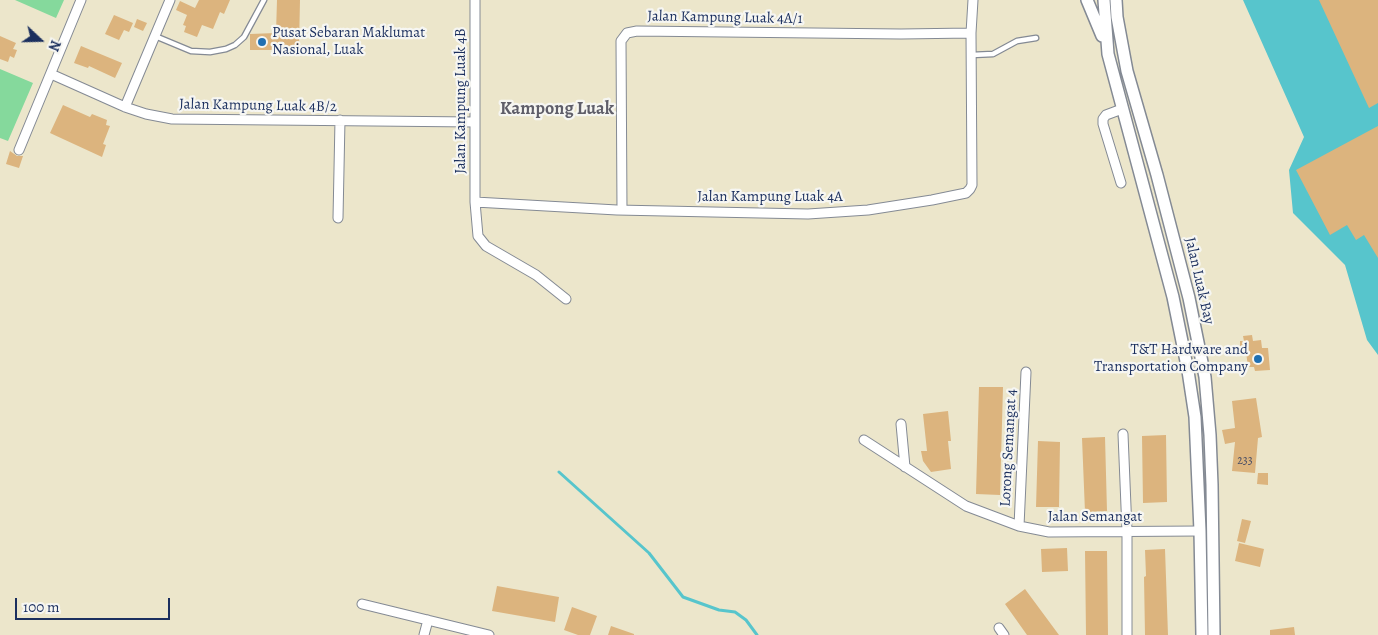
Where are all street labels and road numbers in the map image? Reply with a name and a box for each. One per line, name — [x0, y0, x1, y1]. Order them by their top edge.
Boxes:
street label: Jalan Kampung Luak 4A/1 — [647, 8, 803, 28]
street label: Jalan Kampung Luak 4B — [452, 28, 470, 174]
street label: Jalan Kampung Luak 4B/2 — [179, 96, 337, 116]
street label: Jalan Kampung Luak 4A — [697, 188, 843, 206]
street label: Jalan Luak Bay — [1180, 236, 1218, 326]
street label: Lorong Semangat 4 — [997, 389, 1021, 507]
street label: Jalan Semangat — [1048, 508, 1142, 526]

